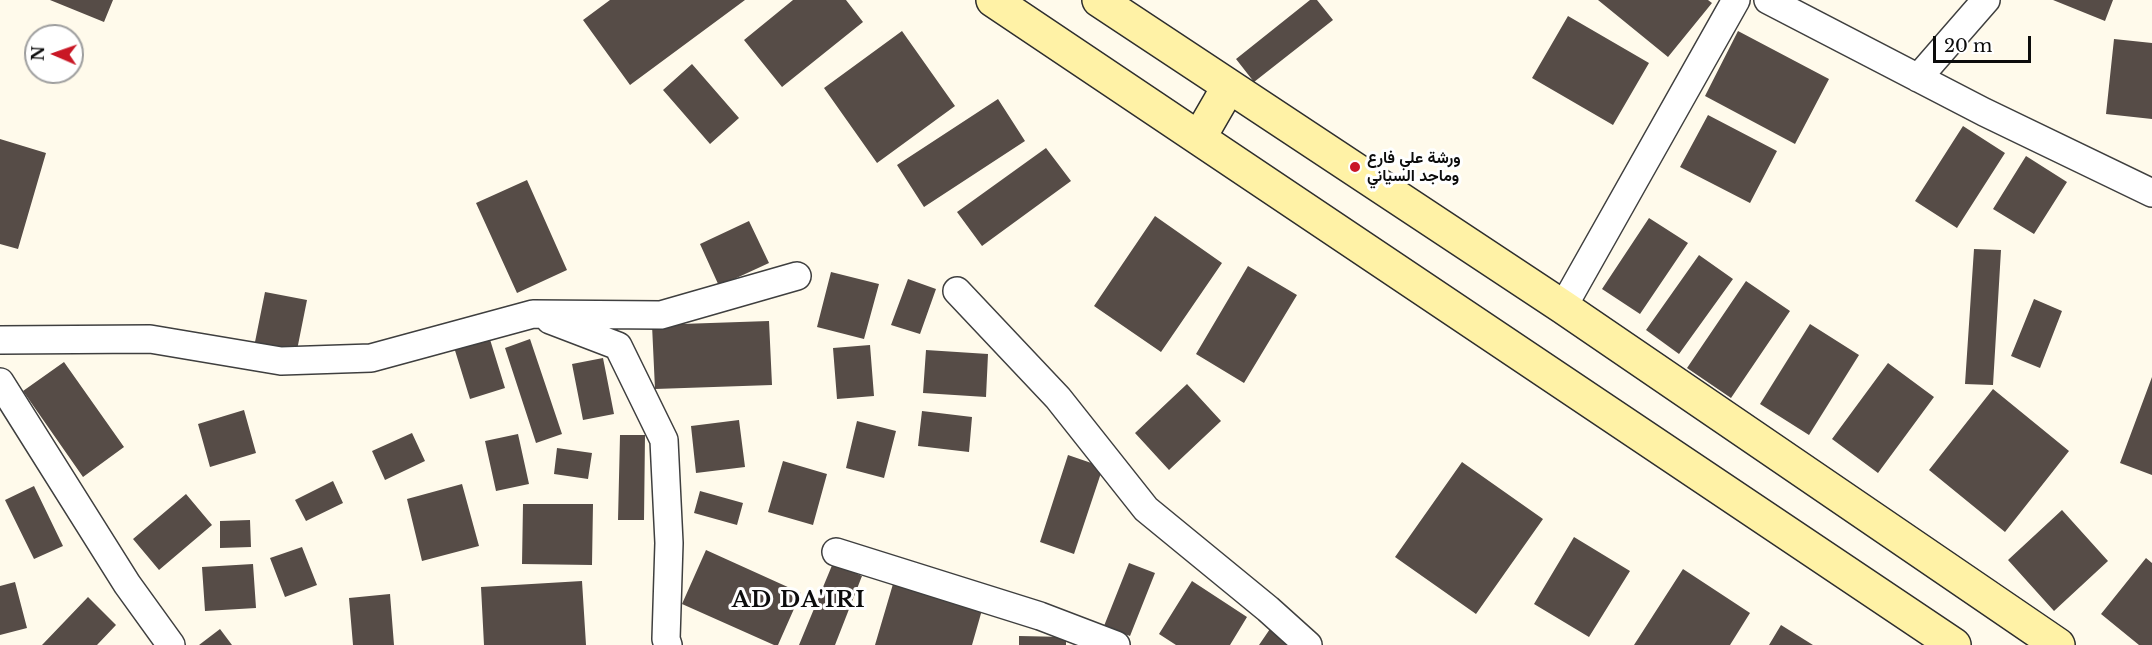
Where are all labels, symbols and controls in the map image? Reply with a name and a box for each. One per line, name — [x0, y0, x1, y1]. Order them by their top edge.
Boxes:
north arrow — [24, 24, 84, 84]
scale bar — [1936, 24, 2034, 62]
text: 20 m — [1944, 35, 1992, 57]
text: N — [28, 46, 48, 61]
place label: ورشة علي فارع وماجد السياني — [1367, 148, 1461, 186]
marker: ورشة علي فارع وماجد السياني — [1348, 160, 1362, 174]
district label: AD DA'IRI — [732, 588, 866, 614]

